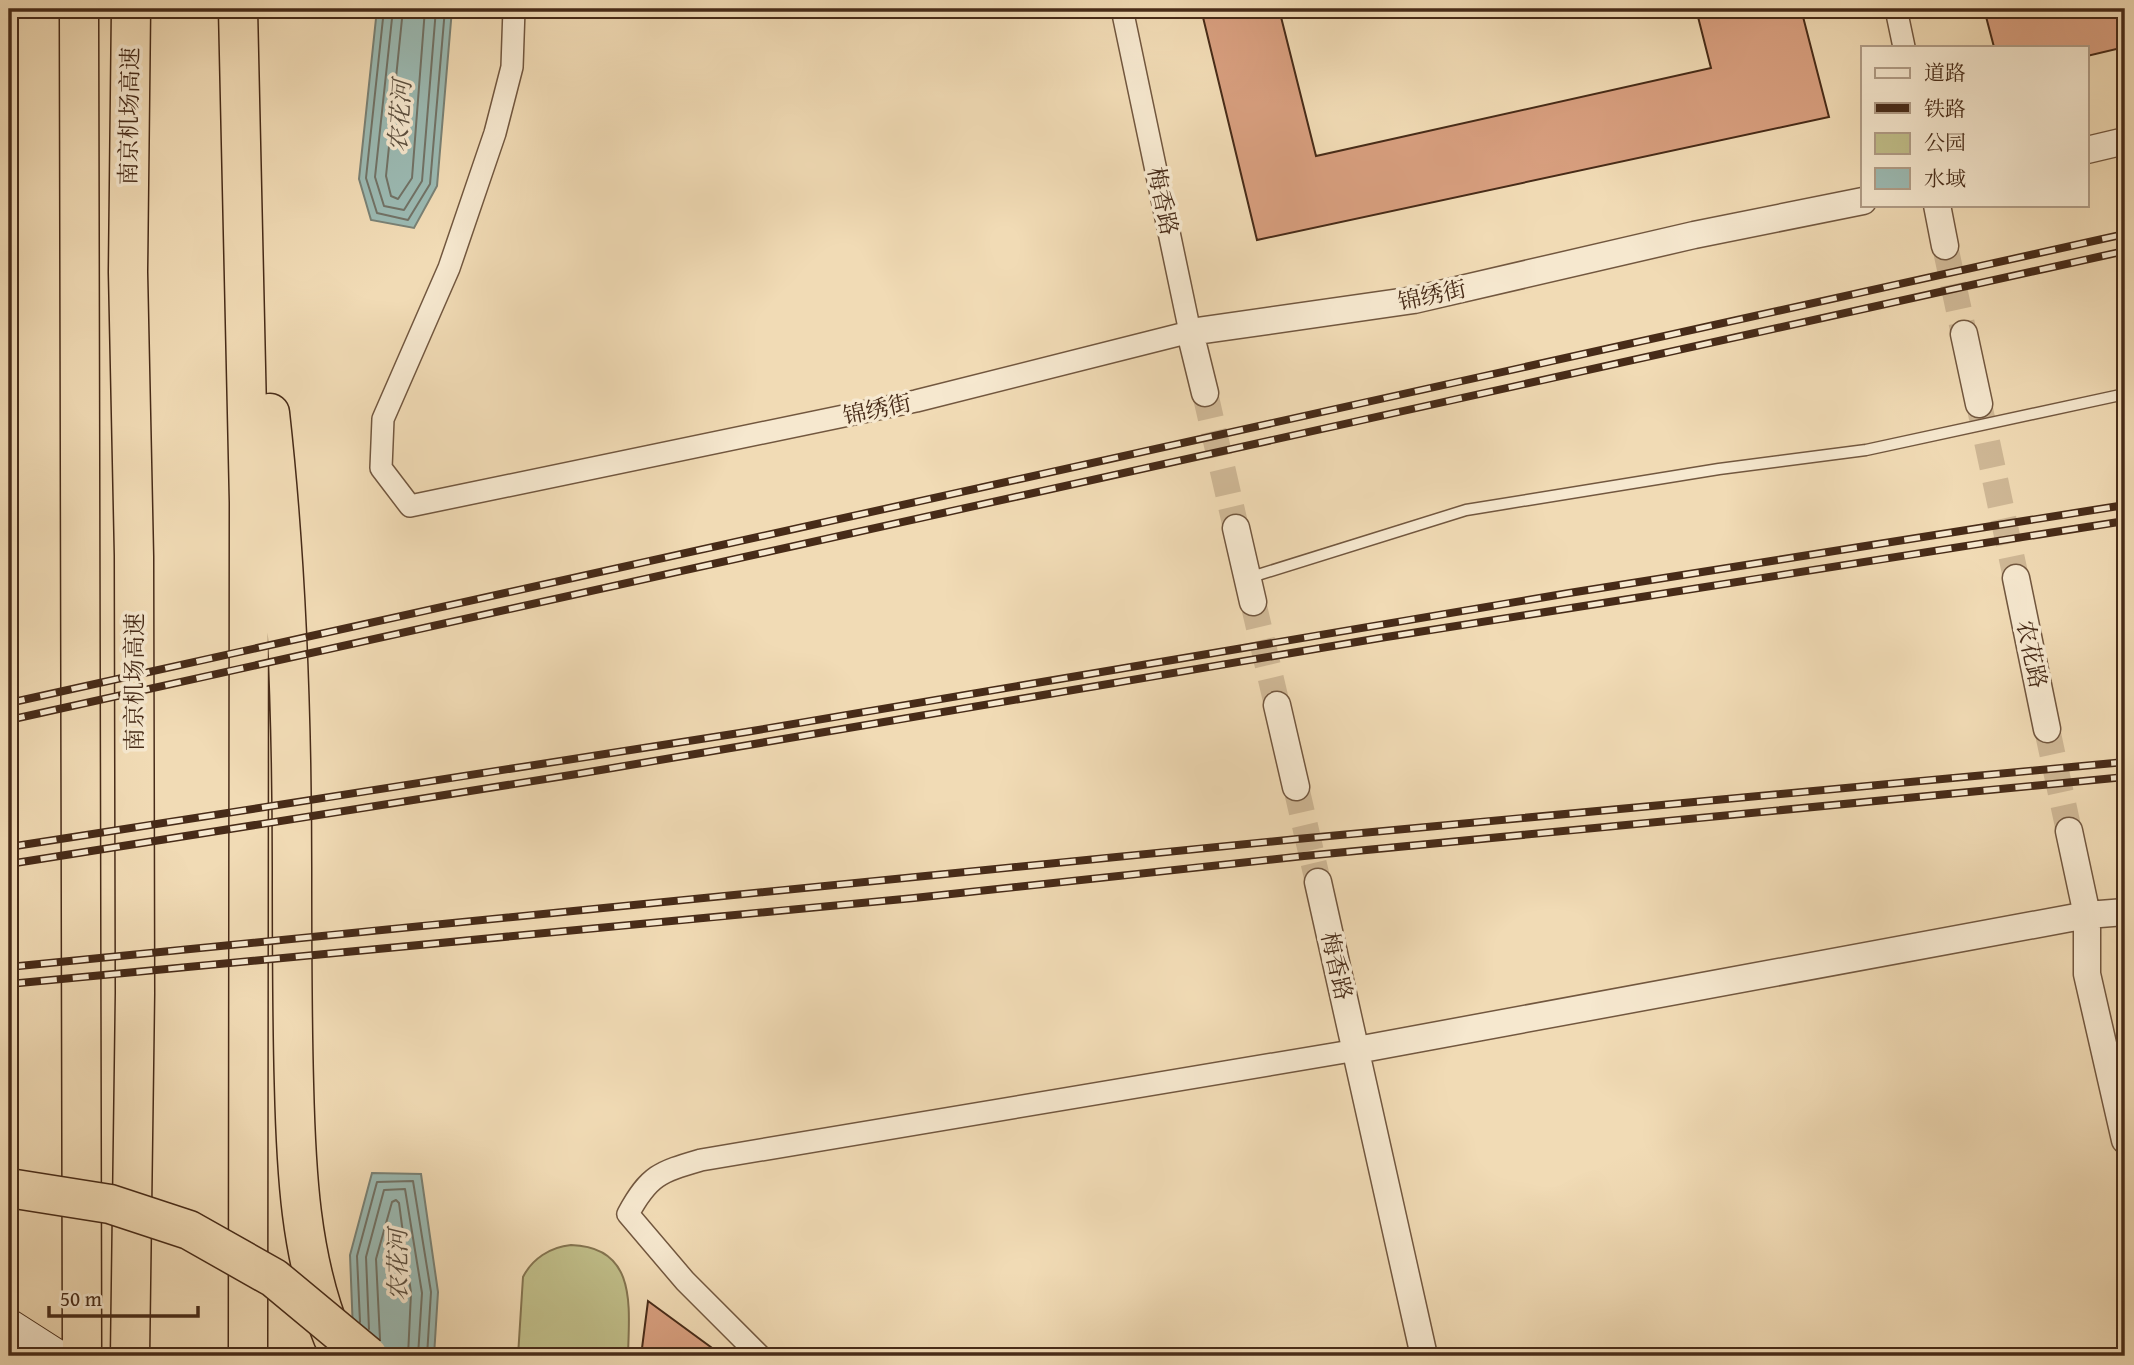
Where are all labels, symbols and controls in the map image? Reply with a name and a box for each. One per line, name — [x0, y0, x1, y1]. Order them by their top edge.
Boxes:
legend — [1861, 46, 2088, 206]
street label: 南京机场高速 — [111, 47, 146, 185]
text: 道路 — [1924, 57, 1966, 88]
water label: 农花河 — [380, 75, 420, 153]
text: 铁路 — [1924, 93, 1966, 124]
text: 公园 — [1924, 127, 1966, 158]
text: 水域 — [1924, 163, 1966, 194]
street label: 梅香路 — [1140, 164, 1187, 238]
street label: 锦绣街 — [1395, 271, 1469, 318]
street label: 锦绣街 — [840, 385, 914, 432]
street label: 南京机场高速 — [117, 613, 150, 751]
street label: 农花路 — [2009, 617, 2056, 691]
street label: 梅香路 — [1314, 929, 1361, 1003]
water label: 农花河 — [380, 1225, 415, 1301]
scale bar — [49, 1274, 198, 1318]
text: 50 m — [60, 1283, 102, 1314]

